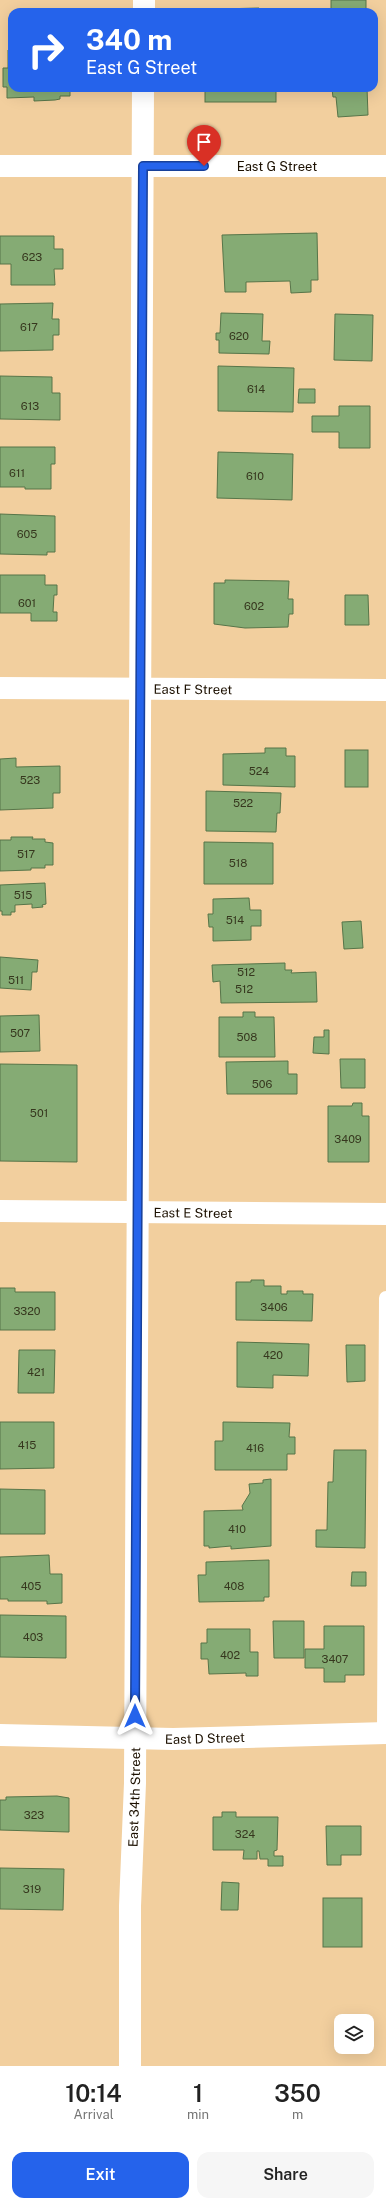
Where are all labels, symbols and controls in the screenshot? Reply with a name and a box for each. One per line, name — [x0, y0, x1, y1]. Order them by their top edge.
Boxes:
text: 340 m — [86, 23, 172, 56]
icon: right — [20, 24, 72, 76]
text: East G Street — [86, 57, 197, 78]
pin — [187, 125, 221, 166]
icon: arrive — [193, 131, 215, 153]
street label: East G Street — [237, 159, 317, 174]
house number: 623 — [22, 251, 42, 263]
house number: 617 — [20, 321, 38, 333]
house number: 620 — [229, 330, 249, 342]
house number: 614 — [247, 383, 265, 395]
house number: 613 — [21, 400, 39, 412]
house number: 611 — [9, 467, 25, 479]
house number: 610 — [246, 470, 264, 482]
house number: 605 — [17, 528, 37, 540]
house number: 601 — [18, 597, 36, 609]
house number: 602 — [244, 600, 264, 612]
street label: East F Street — [154, 682, 232, 697]
house number: 524 — [249, 765, 269, 777]
house number: 523 — [20, 774, 40, 786]
house number: 522 — [233, 797, 254, 809]
house number: 517 — [17, 848, 35, 860]
house number: 518 — [229, 857, 247, 869]
house number: 515 — [14, 889, 32, 901]
house number: 514 — [226, 914, 244, 926]
house number: 512 — [237, 966, 255, 978]
house number: 511 — [8, 974, 24, 986]
house number: 512 — [235, 983, 253, 995]
house number: 507 — [10, 1027, 30, 1039]
house number: 508 — [237, 1031, 257, 1043]
house number: 506 — [252, 1078, 272, 1090]
house number: 501 — [30, 1107, 48, 1119]
house number: 3409 — [334, 1133, 362, 1145]
street label: East E Street — [153, 1205, 233, 1221]
house number: 3406 — [260, 1301, 288, 1313]
house number: 3320 — [13, 1305, 41, 1317]
house number: 420 — [263, 1349, 283, 1361]
house number: 421 — [27, 1366, 45, 1378]
house number: 415 — [18, 1439, 36, 1451]
house number: 416 — [246, 1442, 264, 1454]
house number: 410 — [228, 1523, 246, 1535]
house number: 405 — [21, 1580, 41, 1592]
house number: 408 — [224, 1580, 244, 1592]
house number: 403 — [23, 1631, 43, 1643]
house number: 402 — [220, 1649, 241, 1661]
house number: 3407 — [322, 1653, 349, 1665]
position arrow — [114, 1695, 156, 1737]
street label: East D Street — [165, 1730, 245, 1747]
street label: East 34th Street — [125, 1747, 143, 1847]
house number: 323 — [24, 1809, 44, 1821]
house number: 324 — [235, 1828, 255, 1840]
house number: 319 — [23, 1883, 41, 1895]
map controls — [334, 2014, 374, 2054]
button: layers — [334, 2014, 374, 2054]
text: 10:14 — [65, 2079, 122, 2107]
text: 1 — [193, 2079, 203, 2107]
text: 350 — [274, 2079, 321, 2107]
text: Arrival — [73, 2107, 114, 2122]
text: min — [187, 2107, 209, 2122]
text: m — [292, 2107, 303, 2122]
button: Exit — [12, 2152, 189, 2198]
button: Share — [197, 2152, 374, 2198]

